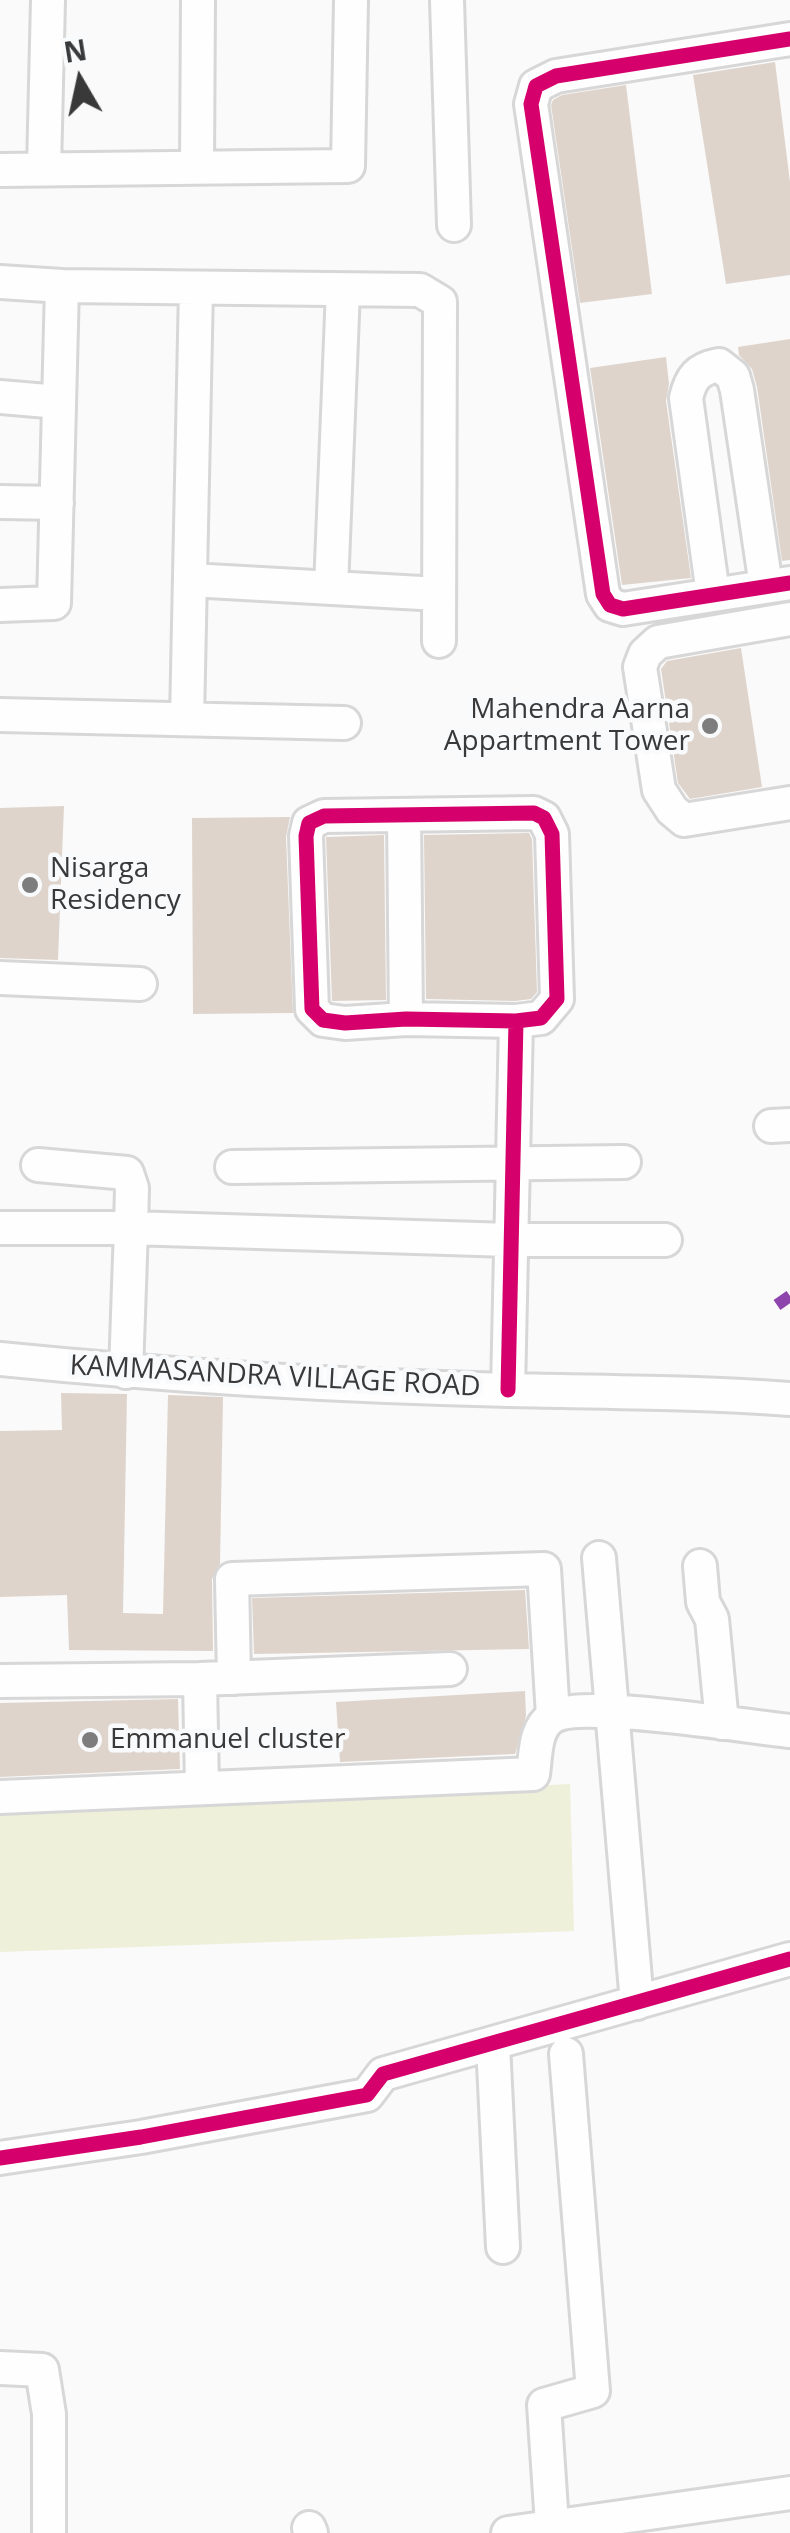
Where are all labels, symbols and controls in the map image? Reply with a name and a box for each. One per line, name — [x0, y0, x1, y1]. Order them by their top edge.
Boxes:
north arrow — [30, 30, 130, 130]
text: N — [61, 30, 90, 71]
place label: Mahendra Aarna Appartment Tower — [444, 693, 690, 759]
marker: Mahendra Aarna Appartment Tower — [699, 715, 721, 737]
place label: Nisarga Residency — [50, 852, 181, 918]
marker: Nisarga Residency — [19, 874, 41, 896]
street label: KAMMASANDRA VILLAGE ROAD — [69, 1349, 481, 1405]
place label: Emmanuel cluster — [110, 1723, 346, 1757]
marker: Emmanuel cluster — [79, 1729, 101, 1751]

